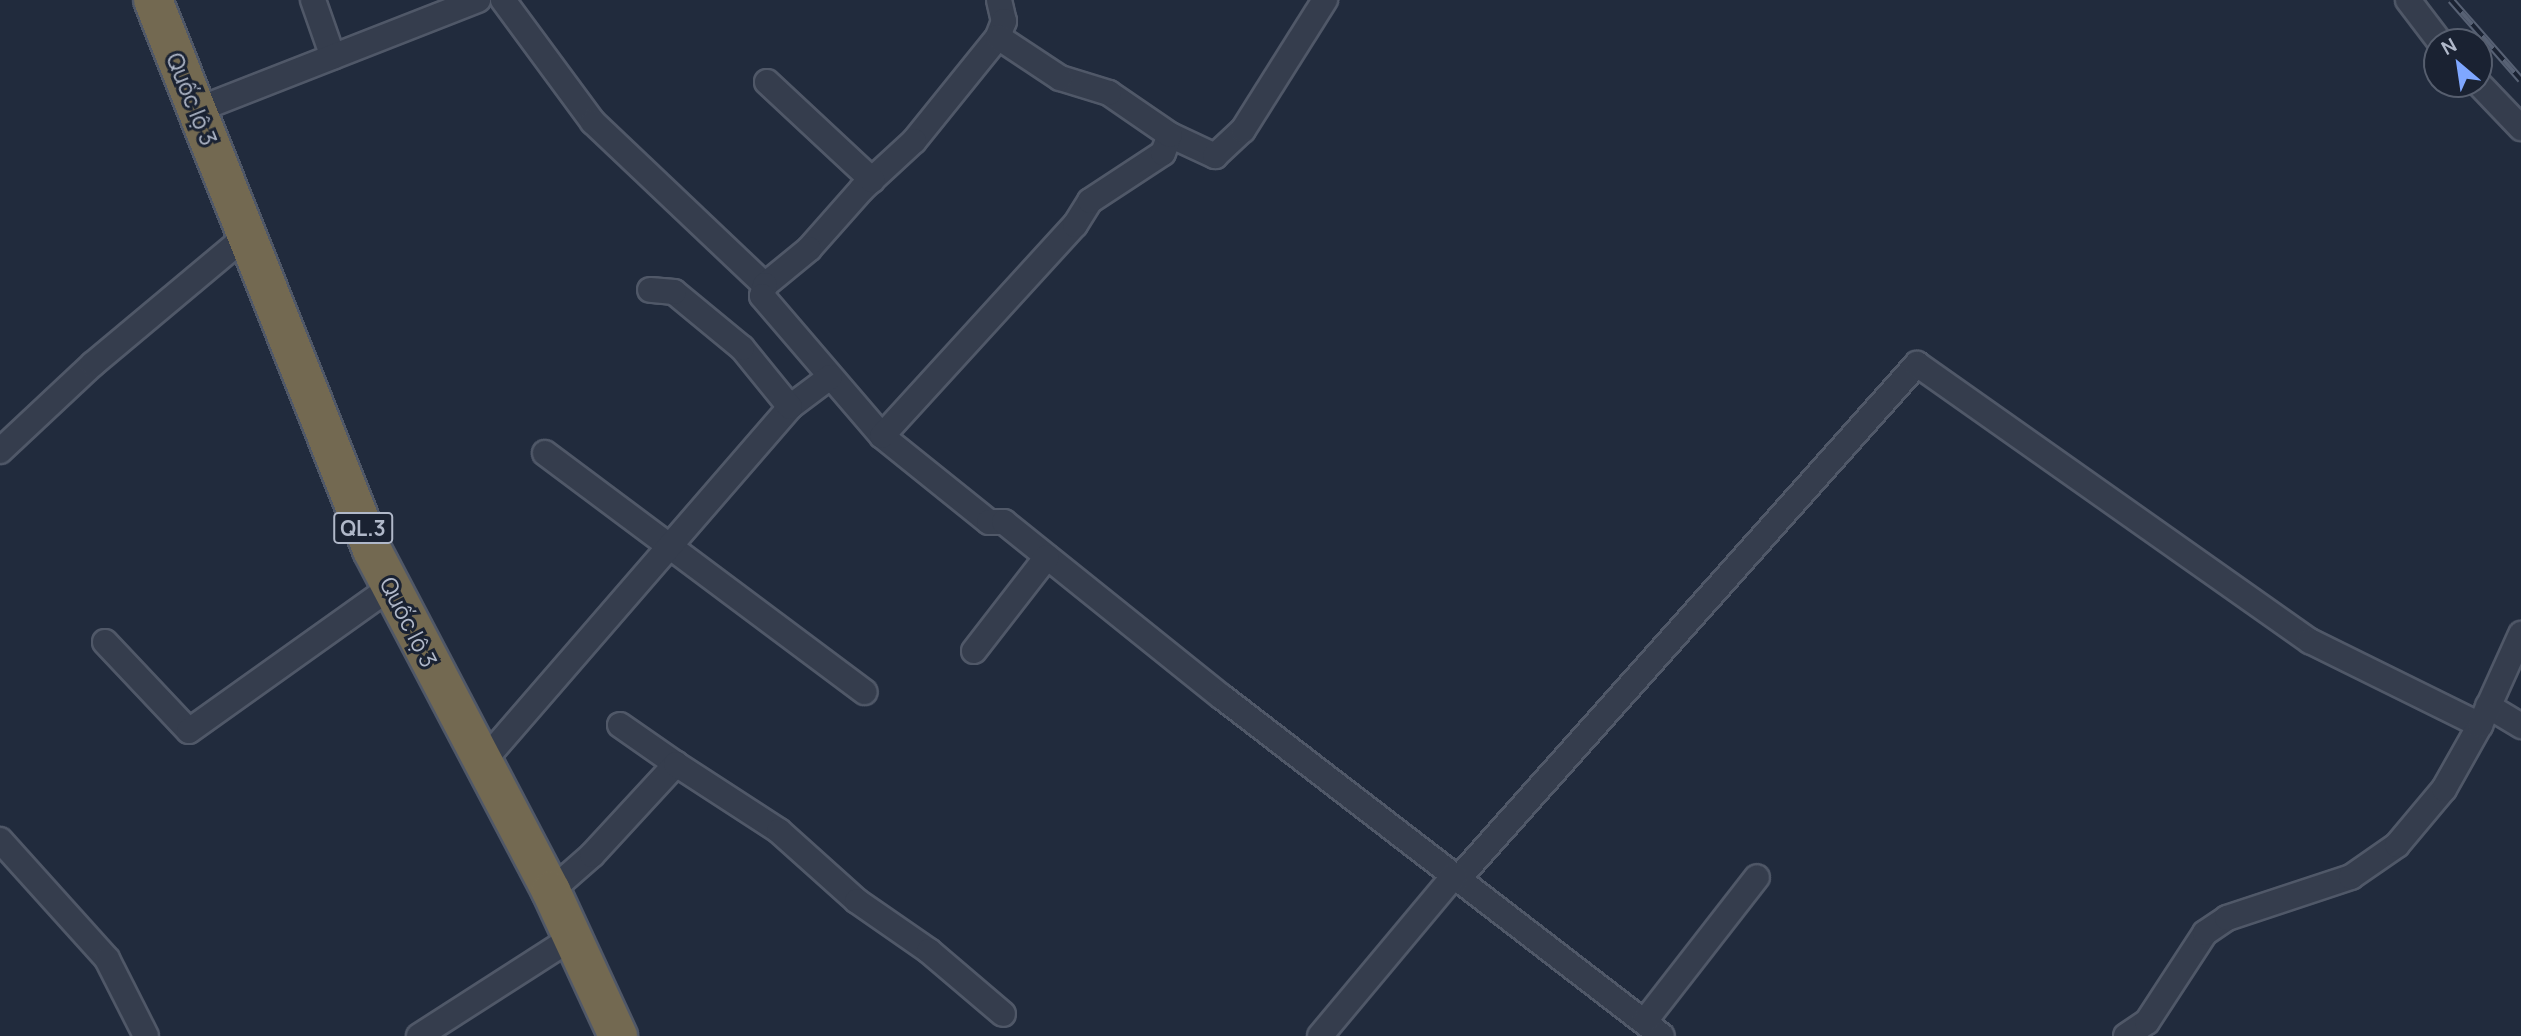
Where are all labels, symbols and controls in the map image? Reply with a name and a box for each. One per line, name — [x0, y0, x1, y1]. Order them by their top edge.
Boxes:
north arrow — [2423, 28, 2493, 98]
text: N — [2437, 32, 2461, 61]
street label: Quốc lộ 3 — [161, 49, 223, 149]
road number: QL.3 — [332, 510, 394, 546]
street label: Quốc lộ 3 — [375, 572, 443, 672]

